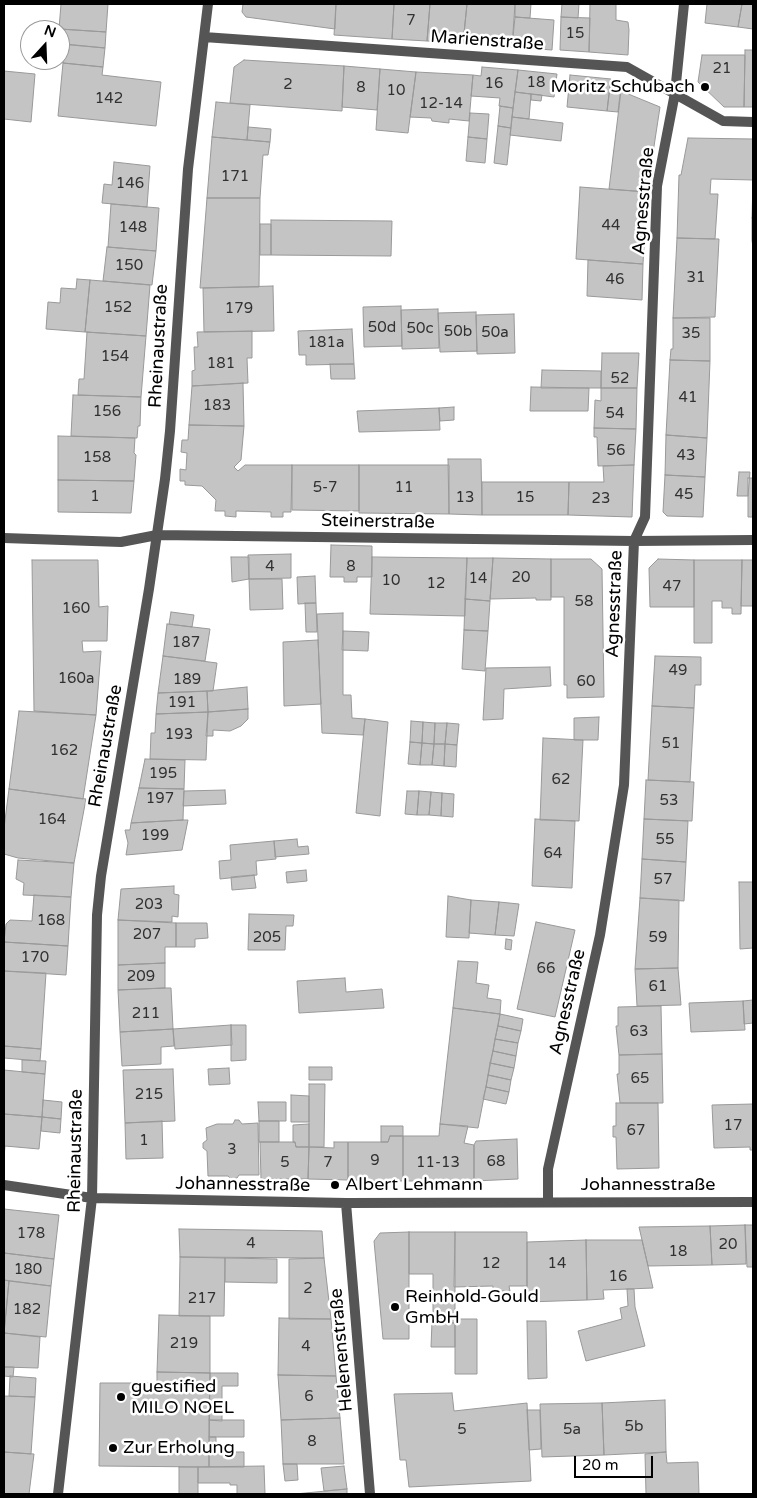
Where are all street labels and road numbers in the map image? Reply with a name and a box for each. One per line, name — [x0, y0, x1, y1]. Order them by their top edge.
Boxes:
street label: Marienstraße — [430, 26, 544, 56]
street label: Agnesstraße — [629, 146, 659, 256]
street label: Rheinaustraße — [145, 284, 173, 408]
street label: Steinerstraße — [321, 510, 435, 534]
street label: Agnesstraße — [602, 550, 628, 658]
street label: Rheinaustraße — [85, 683, 127, 809]
street label: Agnesstraße — [545, 947, 591, 1057]
street label: Rheinaustraße — [64, 1089, 88, 1213]
street label: Johannesstraße — [175, 1173, 311, 1197]
street label: Johannesstraße — [581, 1174, 715, 1196]
street label: Helenenstraße — [326, 1287, 358, 1413]

